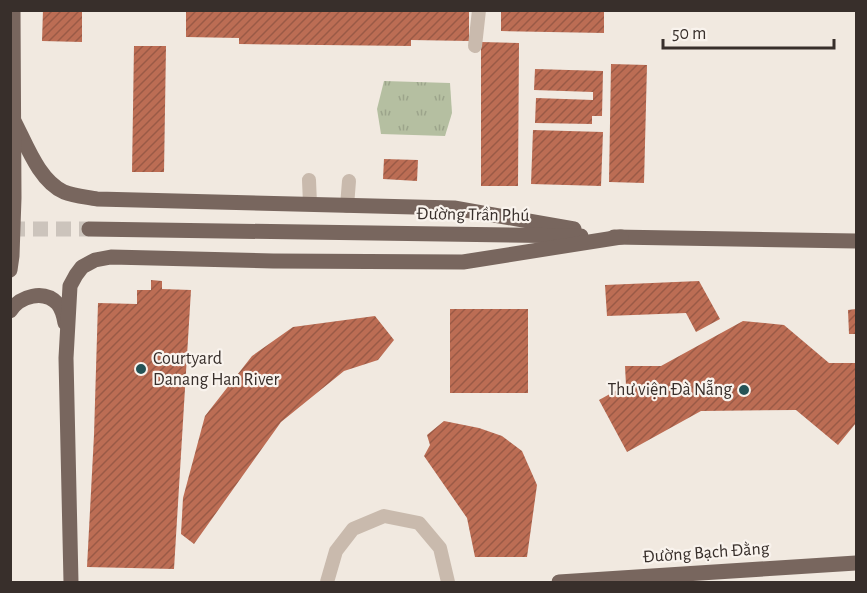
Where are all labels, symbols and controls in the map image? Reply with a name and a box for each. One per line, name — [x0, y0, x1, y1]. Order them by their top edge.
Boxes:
scale bar — [663, 12, 834, 50]
text: 50 m — [672, 25, 706, 43]
street label: Đường Trần Phú — [416, 204, 530, 225]
place label: Courtyard Danang Han River — [153, 350, 280, 389]
marker: Courtyard Danang Han River — [134, 362, 148, 376]
place label: Thư viện Đà Nẵng — [607, 379, 732, 399]
marker: Thư viện Đà Nẵng — [737, 383, 751, 397]
street label: Đường Bạch Đằng — [642, 539, 770, 566]

